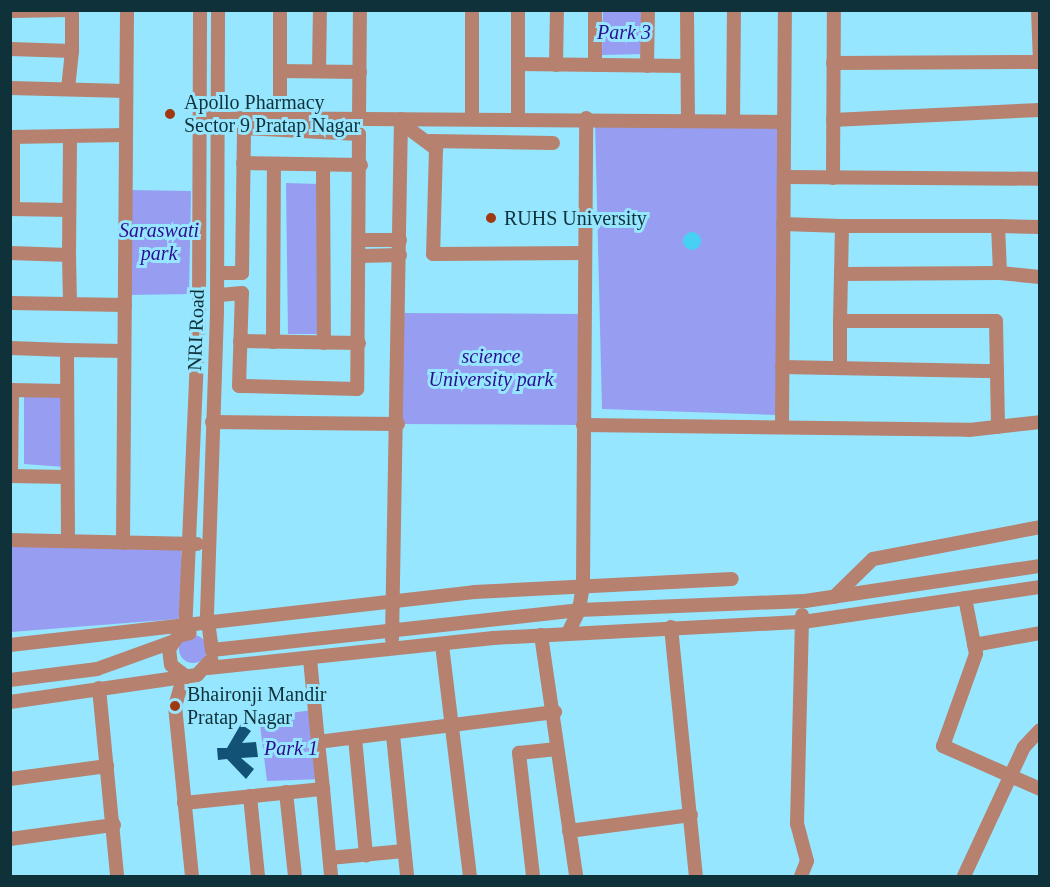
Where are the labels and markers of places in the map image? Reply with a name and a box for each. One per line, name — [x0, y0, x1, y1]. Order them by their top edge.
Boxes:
place label: Apollo Pharmacy Sector 9 Pratap Nagar — [184, 90, 390, 137]
marker: Apollo Pharmacy Sector 9 Pratap Nagar — [161, 105, 179, 123]
place label: RUHS University — [504, 206, 656, 230]
marker: RUHS University — [482, 209, 500, 227]
place label: Bhaironji Mandir Pratap Nagar — [187, 682, 344, 729]
marker: Bhaironji Mandir Pratap Nagar — [168, 699, 182, 713]

